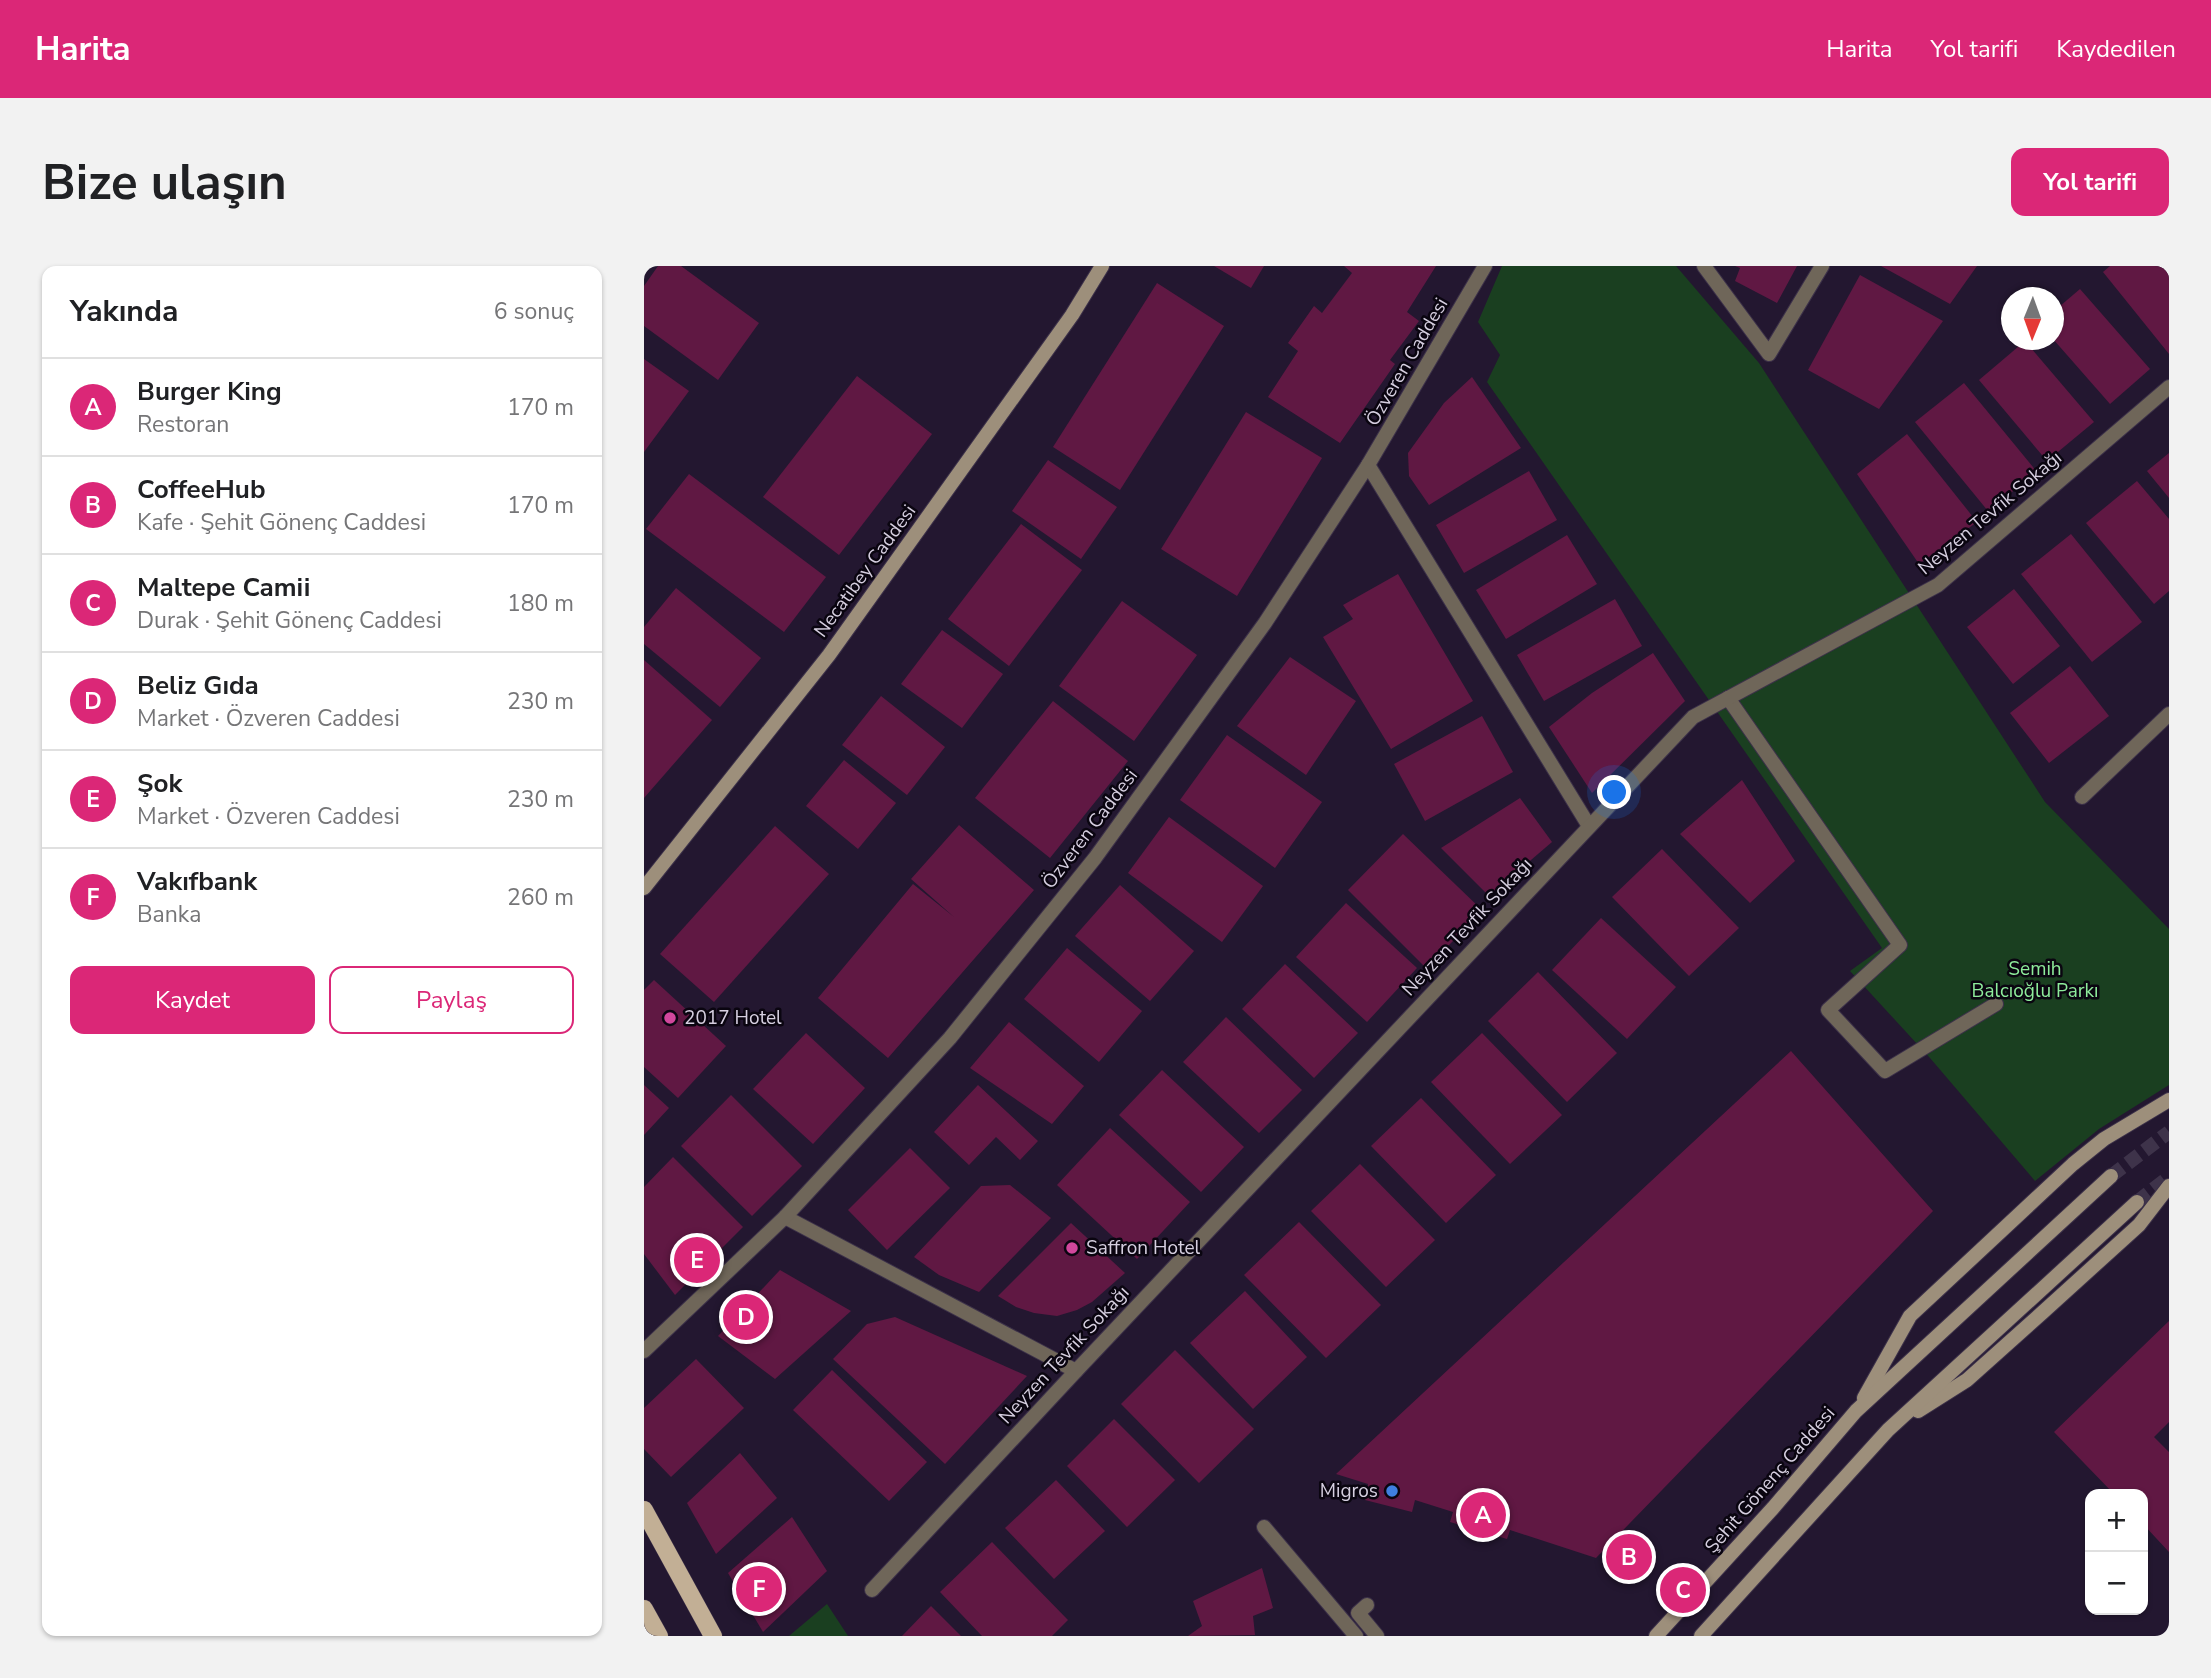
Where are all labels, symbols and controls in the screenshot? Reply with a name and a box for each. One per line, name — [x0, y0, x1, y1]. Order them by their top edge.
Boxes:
text: Harita — [35, 27, 131, 72]
text: Harita — [1826, 33, 1892, 65]
text: Yol tarifi — [1930, 33, 2018, 65]
text: Kaydedilen — [2056, 33, 2176, 65]
button: Yol tarifi — [2011, 148, 2169, 216]
text: Bize ulaşın — [42, 149, 287, 216]
north arrow — [2001, 287, 2064, 350]
text: Yakında — [70, 291, 178, 332]
street label: Özveren Caddesi — [1360, 293, 1454, 431]
text: 6 sonuç — [494, 296, 574, 327]
text: Burger King — [137, 374, 282, 409]
text: A — [84, 392, 102, 423]
text: 170 m — [507, 392, 574, 423]
text: Restoran — [137, 409, 229, 440]
street label: Neyzen Tevfik Sokağı — [1913, 445, 2067, 581]
text: CoffeeHub — [137, 472, 266, 507]
text: B — [85, 490, 101, 521]
text: 170 m — [507, 490, 574, 521]
street label: Necatibey Caddesi — [808, 499, 922, 643]
text: Kafe · Şehit Gönenç Caddesi — [137, 507, 426, 538]
text: Maltepe Camii — [137, 570, 310, 605]
text: C — [85, 588, 101, 619]
text: 180 m — [507, 588, 574, 619]
text: Durak · Şehit Gönenç Caddesi — [137, 605, 442, 636]
text: Beliz Gıda — [137, 668, 259, 703]
text: D — [84, 686, 102, 717]
text: 230 m — [507, 686, 574, 717]
text: Market · Özveren Caddesi — [137, 703, 400, 734]
street label: Özveren Caddesi — [1036, 764, 1144, 894]
text: Şok — [137, 766, 182, 801]
your location — [1597, 775, 1631, 809]
text: E — [86, 784, 100, 815]
text: 230 m — [507, 784, 574, 815]
text: Market · Özveren Caddesi — [137, 801, 400, 832]
street label: Neyzen Tevfik Sokağı — [1396, 852, 1538, 1002]
text: Vakıfbank — [137, 864, 257, 899]
text: F — [87, 882, 99, 913]
text: 260 m — [507, 882, 574, 913]
text: Banka — [137, 899, 201, 930]
park label: Semih Balcıoğlu Parkı — [1972, 956, 2098, 1004]
button: Kaydet — [70, 966, 315, 1034]
button: Paylaş — [329, 966, 574, 1034]
place label: 2017 Hotel — [684, 1005, 782, 1031]
marker: 2017 Hotel — [662, 1010, 678, 1026]
pin: E — [674, 1234, 720, 1286]
place label: Saffron Hotel — [1086, 1235, 1201, 1261]
marker: Saffron Hotel — [1064, 1240, 1080, 1256]
street label: Neyzen Tevfik Sokağı — [993, 1280, 1135, 1430]
pin: D — [723, 1291, 769, 1343]
street label: Şehit Gönenç Caddesi — [1699, 1401, 1841, 1559]
place label: Migros — [1320, 1478, 1378, 1504]
marker: Migros — [1384, 1483, 1400, 1499]
pin: A — [1460, 1489, 1506, 1541]
map controls — [2085, 1489, 2148, 1615]
button: + — [2085, 1489, 2148, 1552]
pin: B — [1606, 1531, 1652, 1583]
button: − — [2085, 1552, 2148, 1615]
pin: F — [736, 1563, 782, 1615]
pin: C — [1660, 1564, 1706, 1616]

